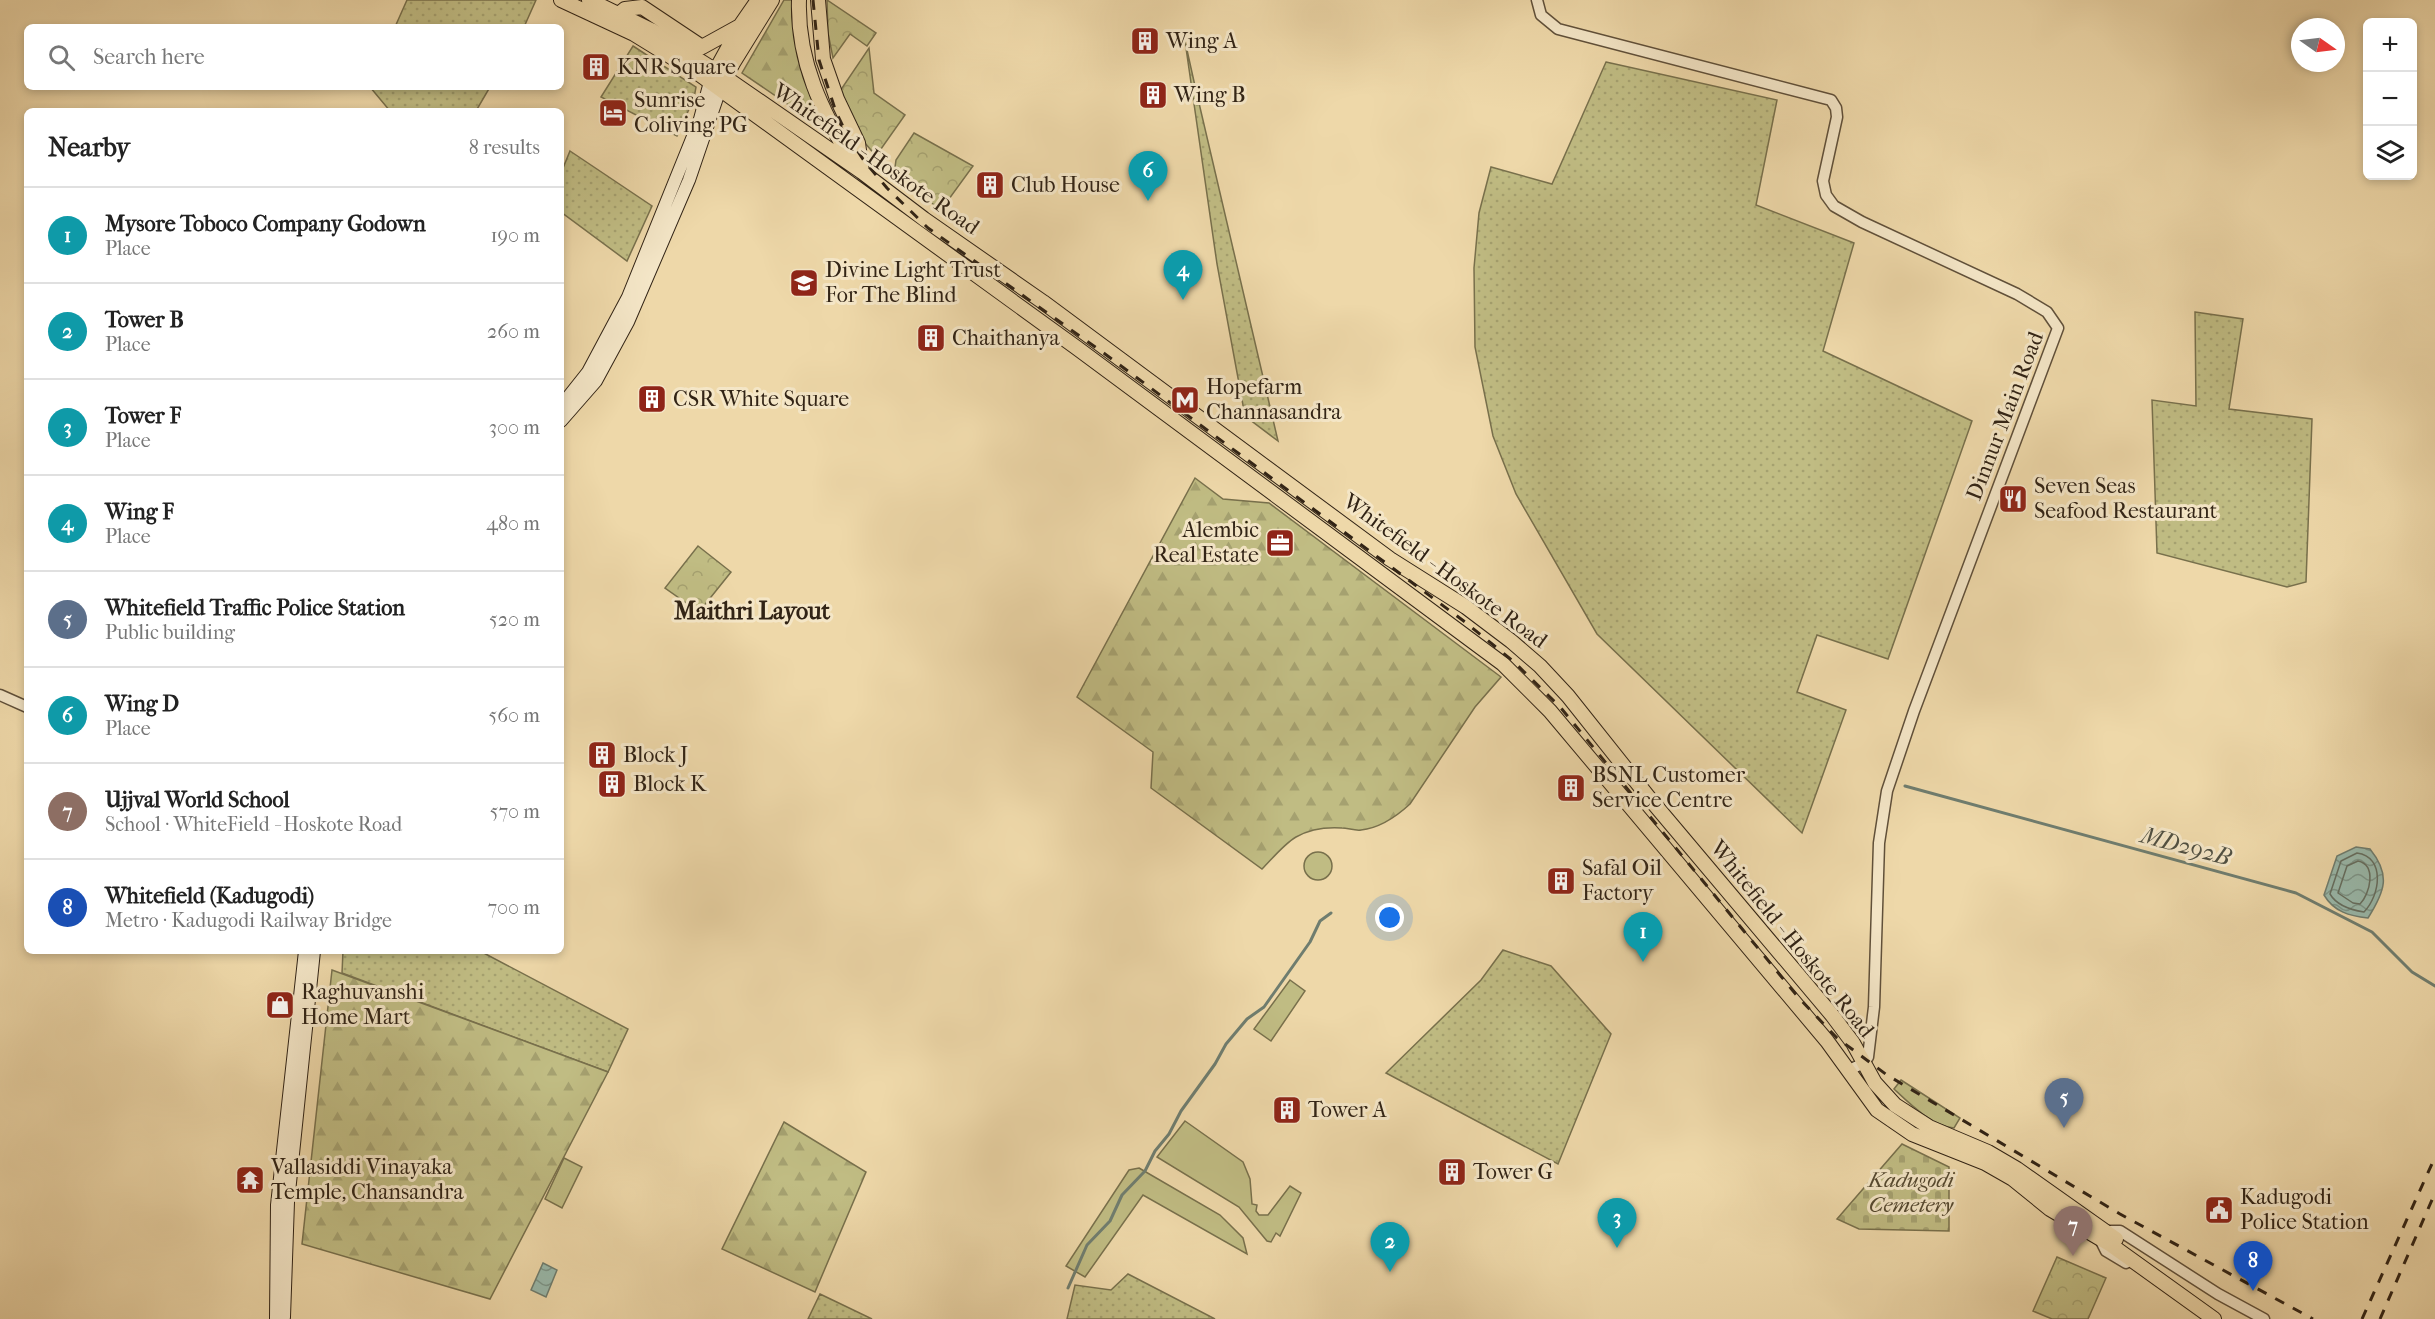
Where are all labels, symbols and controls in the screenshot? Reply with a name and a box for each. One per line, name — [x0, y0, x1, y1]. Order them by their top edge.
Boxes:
north arrow — [2291, 18, 2345, 72]
map controls — [2363, 18, 2417, 180]
button: + — [2363, 18, 2417, 72]
search box — [24, 24, 564, 90]
building icon: Wing A — [1129, 25, 1161, 57]
place label: Wing A — [1165, 28, 1238, 54]
icon: search — [45, 41, 78, 74]
text: Search here — [93, 44, 205, 70]
building icon: KNR Square — [580, 51, 612, 83]
place label: KNR Square — [617, 54, 736, 80]
button: − — [2363, 72, 2417, 126]
street label: Whitefield - Hoskote Road — [767, 77, 985, 241]
building icon: Wing B — [1137, 79, 1169, 111]
place label: Wing B — [1173, 82, 1246, 108]
place label: Sunrise Coliving PG — [634, 87, 748, 138]
hotel icon: Sunrise Coliving PG — [597, 97, 629, 129]
button: layers — [2363, 126, 2417, 180]
text: Nearby — [48, 132, 130, 163]
text: 8 results — [469, 136, 540, 159]
pin: 6 — [1128, 152, 1168, 201]
building icon: Club House — [974, 169, 1006, 201]
place label: Club House — [1011, 172, 1120, 198]
text: Mysore Toboco Company Godown — [105, 211, 426, 237]
text: 1 — [64, 224, 71, 247]
text: 190 m — [490, 224, 540, 247]
text: Place — [105, 237, 151, 260]
pin: 4 — [1164, 250, 1202, 300]
place label: Divine Light Trust For The Blind — [825, 257, 1001, 308]
school or university icon: Divine Light Trust For The Blind — [788, 267, 820, 299]
text: Tower B — [105, 307, 184, 333]
text: 2 — [62, 320, 73, 343]
text: 260 m — [487, 320, 540, 343]
building icon: Chaithanya — [915, 322, 947, 354]
place label: Chaithanya — [952, 325, 1061, 351]
street label: Dinnur Main Road — [1961, 327, 2049, 504]
text: Place — [105, 333, 151, 356]
place label: Hopefarm Channasandra — [1206, 374, 1342, 425]
building icon: CSR White Square — [636, 383, 668, 415]
metro station icon: Hopefarm Channasandra — [1169, 384, 1201, 416]
place label: CSR White Square — [673, 386, 849, 412]
text: Tower F — [105, 403, 181, 429]
text: 3 — [63, 416, 72, 439]
text: 300 m — [489, 416, 540, 439]
text: Place — [105, 429, 151, 452]
place label: Seven Seas Seafood Restaurant — [2034, 473, 2218, 524]
restaurant icon: Seven Seas Seafood Restaurant — [1997, 483, 2029, 515]
street label: Whitefield - Hoskote Road — [1337, 488, 1553, 654]
text: Wing F — [105, 499, 174, 525]
text: 4 — [62, 512, 73, 535]
text: 480 m — [486, 512, 540, 535]
place label: Alembic Real Estate — [1153, 517, 1259, 568]
text: Place — [105, 525, 151, 548]
office icon: Alembic Real Estate — [1264, 527, 1296, 559]
text: Whitefield Traffic Police Station — [105, 595, 405, 621]
district label: Maithri Layout — [674, 597, 830, 625]
text: 5 — [63, 608, 72, 631]
text: 520 m — [489, 608, 540, 631]
text: Public building — [105, 621, 235, 644]
text: Wing D — [105, 691, 179, 717]
text: 6 — [62, 704, 73, 727]
text: 560 m — [489, 704, 540, 727]
text: Place — [105, 717, 151, 740]
building icon: Block J — [586, 739, 618, 771]
place label: Block J — [623, 742, 688, 768]
place label: BSNL Customer Service Centre — [1592, 762, 1746, 813]
building icon: Block K — [596, 768, 628, 800]
place label: Block K — [633, 771, 707, 797]
building icon: BSNL Customer Service Centre — [1555, 772, 1587, 804]
text: Ujjval World School — [105, 787, 289, 813]
text: 7 — [63, 800, 72, 823]
text: 570 m — [490, 800, 540, 823]
text: School · WhiteField - Hoskote Road — [105, 813, 402, 836]
water label: MD292B — [2136, 820, 2235, 872]
street label: Whitefield - Hoskote Road — [1704, 834, 1880, 1044]
place label: Safal Oil Factory — [1582, 855, 1662, 906]
building icon: Safal Oil Factory — [1545, 865, 1577, 897]
text: Whitefield (Kadugodi) — [105, 883, 314, 909]
text: 8 — [62, 896, 73, 919]
text: 700 m — [487, 896, 540, 919]
your location — [1375, 903, 1404, 932]
text: Metro · Kadugodi Railway Bridge — [105, 909, 392, 932]
pin: 1 — [1624, 912, 1662, 962]
place label: Raghuvanshi Home Mart — [301, 979, 425, 1030]
shop icon: Raghuvanshi Home Mart — [264, 989, 296, 1021]
pin: 5 — [2044, 1078, 2084, 1128]
building icon: Tower A — [1271, 1094, 1303, 1126]
place label: Tower A — [1308, 1097, 1387, 1123]
place label: Vallasiddi Vinayaka Temple, Chansandra — [270, 1154, 464, 1205]
building icon: Tower G — [1436, 1156, 1468, 1188]
place label: Tower G — [1473, 1159, 1553, 1185]
temple icon: Vallasiddi Vinayaka Temple, Chansandra — [234, 1164, 266, 1196]
park label: Kadugodi Cemetery — [1866, 1167, 1956, 1218]
place label: Kadugodi Police Station — [2240, 1184, 2369, 1235]
public building icon: Kadugodi Police Station — [2203, 1194, 2235, 1226]
pin: 3 — [1598, 1198, 1636, 1248]
pin: 7 — [2054, 1206, 2092, 1256]
pin: 2 — [1370, 1222, 1410, 1272]
pin: 8 — [2234, 1242, 2272, 1291]

